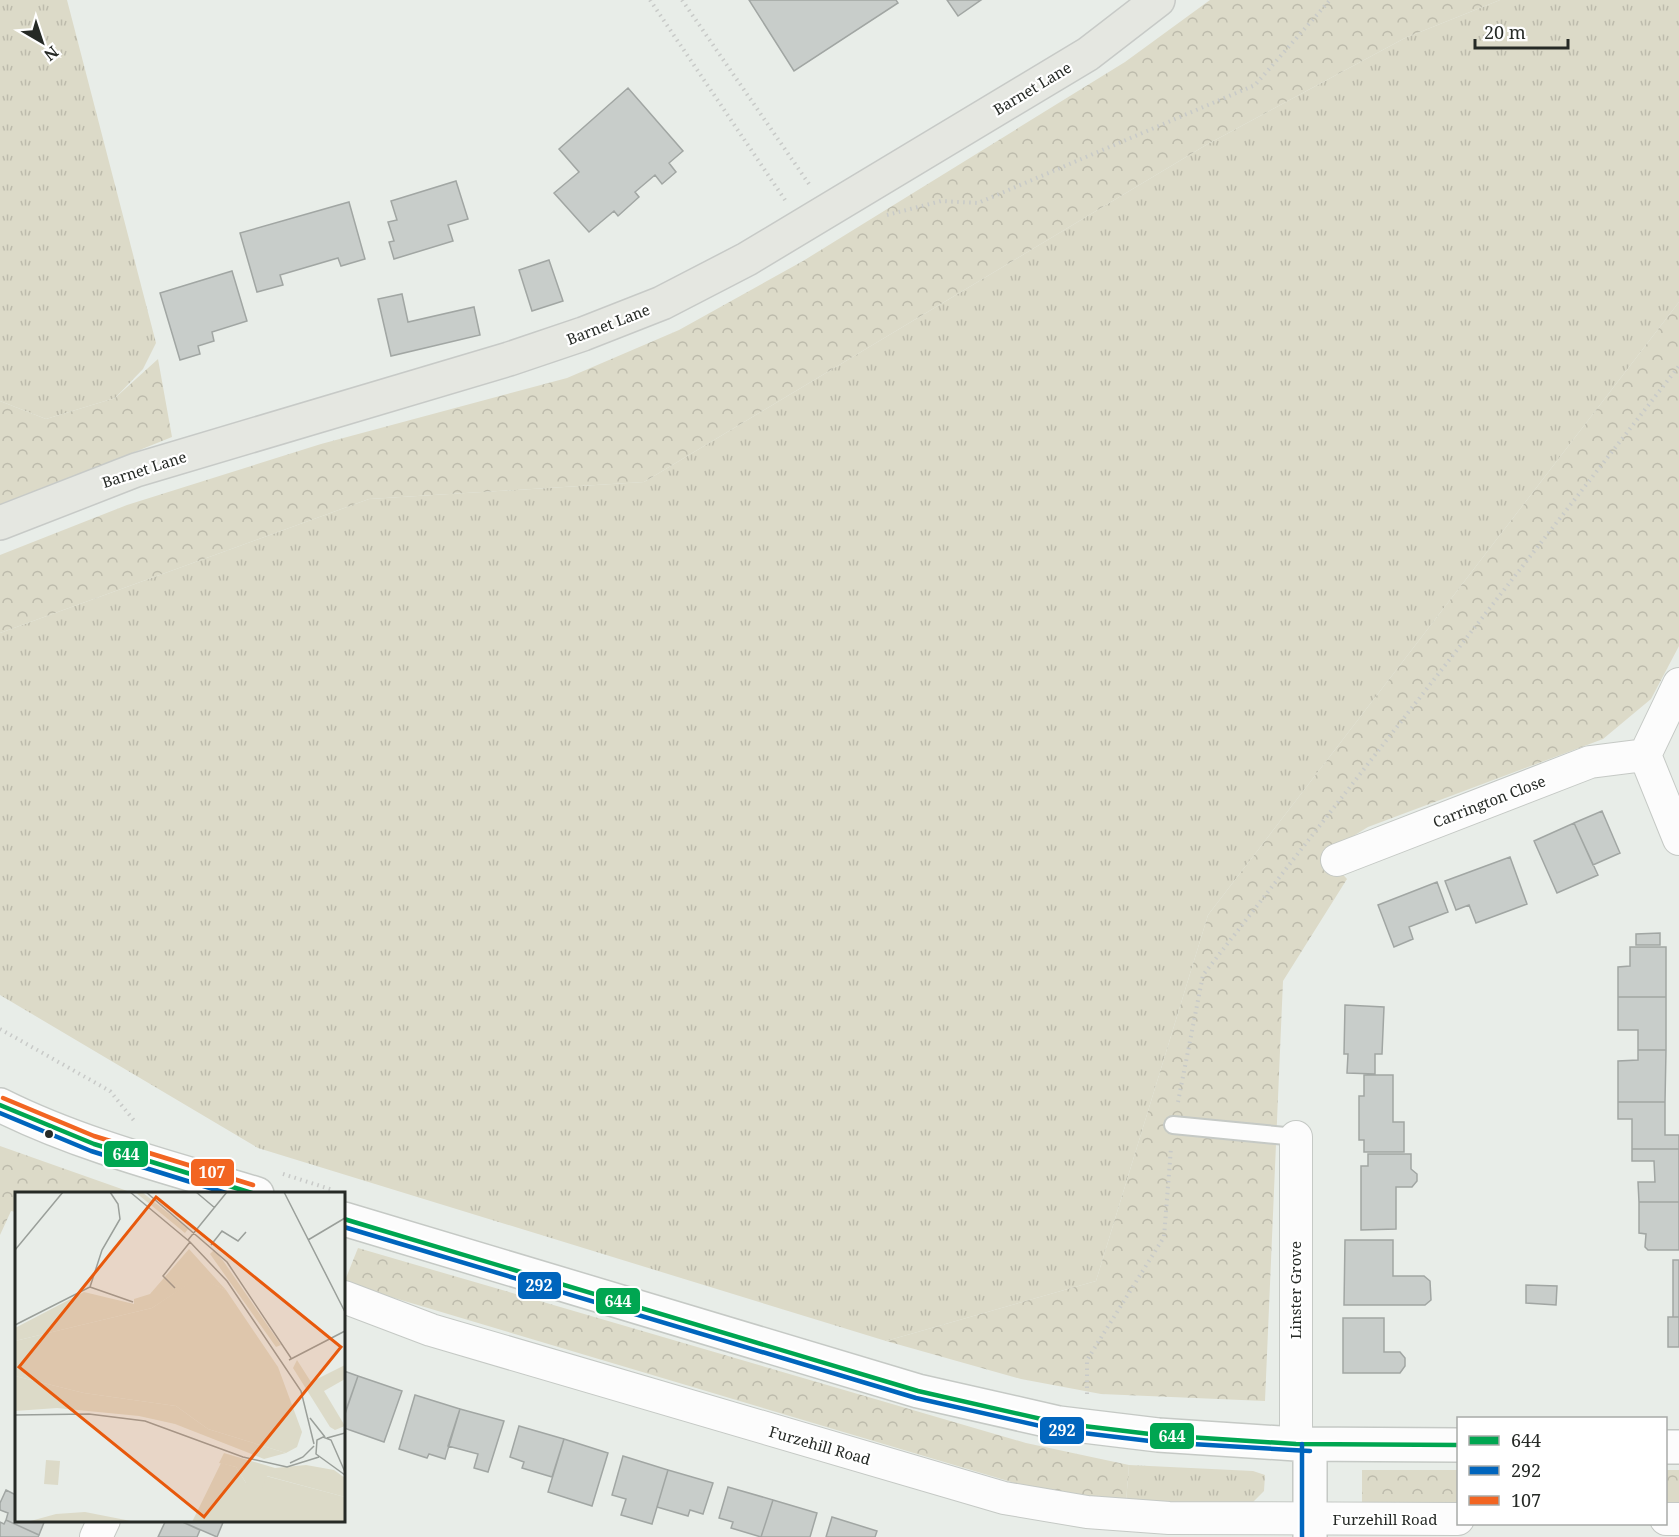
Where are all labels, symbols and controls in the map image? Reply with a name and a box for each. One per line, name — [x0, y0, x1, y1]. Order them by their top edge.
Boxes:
north arrow — [12, 12, 72, 72]
scale bar — [1475, 12, 1568, 50]
text: 20 m — [1484, 20, 1526, 44]
text: N — [39, 41, 63, 66]
street label: Barnet Lane — [989, 57, 1075, 119]
street label: Barnet Lane — [563, 299, 653, 349]
street label: Barnet Lane — [99, 446, 189, 492]
street label: Carrington Close — [1430, 770, 1548, 832]
unlabelled marker — [43, 1128, 55, 1140]
line badge: 644 — [103, 1140, 149, 1168]
text: 644 — [112, 1143, 140, 1165]
line badge: 107 — [190, 1158, 235, 1187]
text: 107 — [198, 1161, 226, 1183]
inset map — [15, 1192, 345, 1522]
street label: Linster Grove — [1285, 1241, 1305, 1339]
line badge: 292 — [517, 1271, 562, 1300]
text: 292 — [525, 1274, 553, 1296]
line badge: 644 — [595, 1287, 641, 1315]
text: 644 — [604, 1290, 632, 1312]
line badge: 292 — [1039, 1416, 1085, 1445]
legend — [1457, 1417, 1667, 1525]
text: 292 — [1048, 1419, 1076, 1441]
street label: Furzehill Road — [767, 1421, 873, 1469]
line badge: 644 — [1149, 1422, 1195, 1450]
text: 644 — [1158, 1425, 1186, 1447]
text: 644 — [1511, 1428, 1541, 1452]
text: 292 — [1511, 1458, 1541, 1482]
text: 107 — [1511, 1488, 1541, 1512]
street label: Furzehill Road — [1333, 1509, 1437, 1529]

